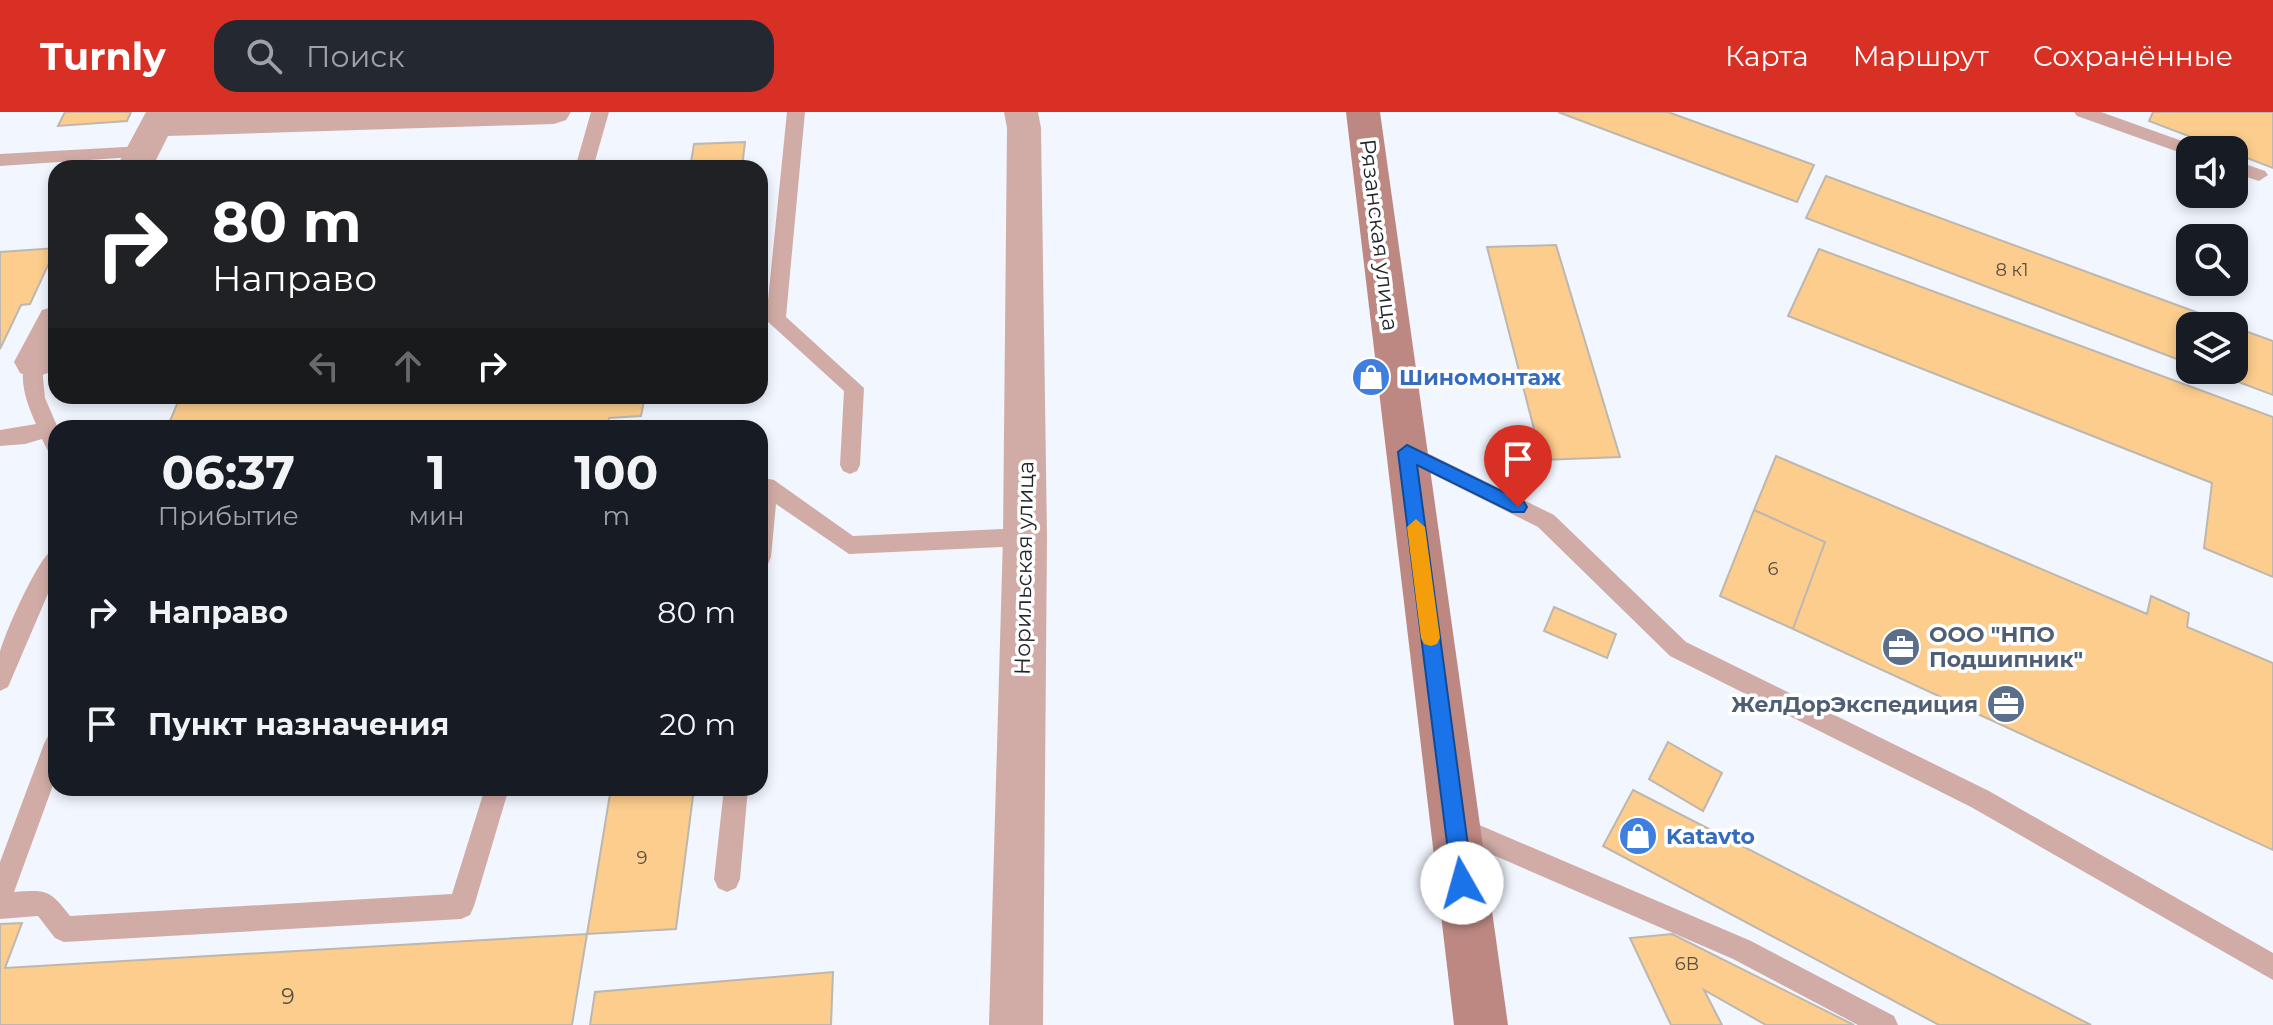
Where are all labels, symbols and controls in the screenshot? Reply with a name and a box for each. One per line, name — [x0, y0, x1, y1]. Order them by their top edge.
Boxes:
search box — [214, 20, 774, 92]
text: Turnly — [40, 33, 166, 80]
icon: search — [242, 34, 286, 78]
text: Поиск — [306, 38, 405, 75]
text: Карта — [1725, 39, 1809, 73]
text: Маршрут — [1853, 39, 1989, 73]
text: Сохранённые — [2033, 39, 2233, 73]
map controls — [2176, 136, 2248, 384]
button: sound — [2176, 136, 2248, 208]
street label: Рязанская улица — [1354, 137, 1404, 333]
text: 80 m — [212, 188, 362, 256]
icon: right — [80, 192, 184, 296]
button: search — [2176, 224, 2248, 296]
text: Направо — [212, 256, 377, 300]
house number: 8 к1 — [1995, 259, 2029, 281]
button: layers — [2176, 312, 2248, 384]
icon: left — [302, 344, 346, 388]
icon: ahead — [386, 344, 430, 388]
icon: right — [470, 344, 514, 388]
shop icon: Шиномонтаж — [1350, 356, 1392, 398]
place label: Шиномонтаж — [1399, 364, 1561, 391]
pin — [1484, 425, 1552, 507]
icon: arrive — [1496, 437, 1540, 481]
text: 06:37 — [161, 443, 295, 501]
text: 1 — [427, 443, 446, 501]
text: 100 — [574, 443, 658, 501]
street label: Норильская улица — [1009, 461, 1039, 675]
text: Прибытие — [158, 500, 299, 532]
text: мин — [408, 500, 464, 532]
text: m — [602, 500, 630, 532]
house number: 6 — [1768, 558, 1779, 580]
icon: right — [80, 590, 124, 634]
text: Направо — [148, 594, 288, 631]
text: 80 m — [657, 594, 736, 631]
place label: ООО "НПО Подшипник" — [1929, 621, 2083, 673]
office icon: ООО "НПО Подшипник" — [1880, 626, 1922, 668]
office icon: ЖелДорЭкспедиция — [1985, 683, 2027, 725]
place label: ЖелДорЭкспедиция — [1731, 691, 1978, 718]
icon: arrive — [80, 702, 124, 746]
text: Пункт назначения — [148, 706, 449, 743]
text: 20 m — [659, 706, 736, 743]
shop icon: Katavto — [1617, 815, 1659, 857]
place label: Katavto — [1666, 823, 1755, 850]
position arrow — [1420, 841, 1504, 925]
house number: 9 — [637, 847, 648, 869]
house number: 6В — [1675, 953, 1699, 975]
house number: 9 — [281, 983, 295, 1010]

